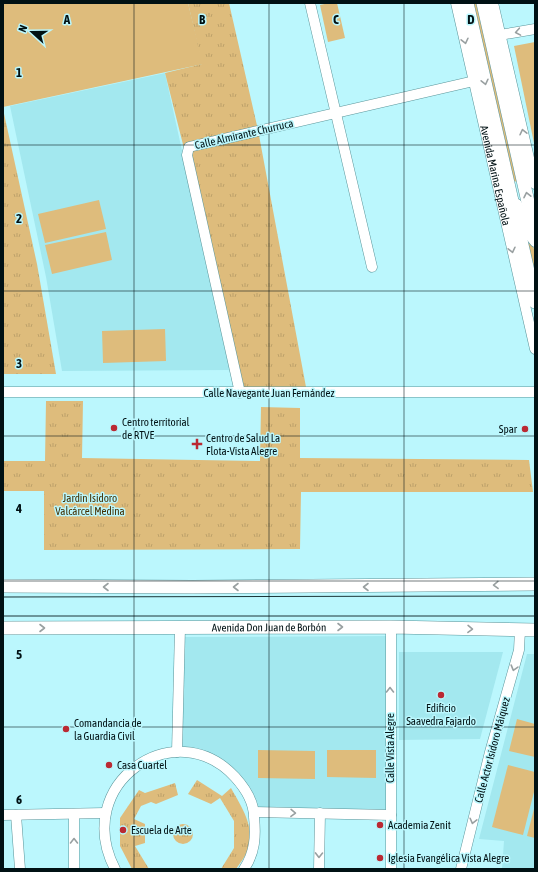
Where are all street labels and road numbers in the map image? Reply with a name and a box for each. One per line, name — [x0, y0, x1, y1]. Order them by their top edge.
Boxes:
street label: Calle Almirante Churruca — [194, 117, 294, 151]
street label: Avenida Marina Española — [478, 124, 513, 227]
street label: Calle Navegante Juan Fernández — [203, 387, 335, 399]
street label: Avenida Don Juan de Borbón — [212, 621, 326, 633]
street label: Calle Actor Isidoro Máiquez — [472, 696, 512, 804]
street label: Calle Vista Alegre — [384, 713, 396, 783]

